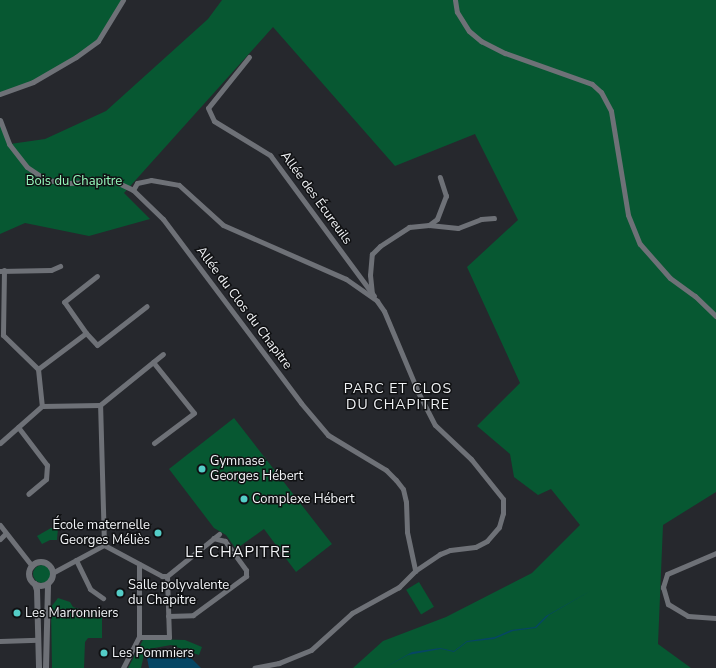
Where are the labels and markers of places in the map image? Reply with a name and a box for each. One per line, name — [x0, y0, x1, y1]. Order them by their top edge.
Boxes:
place label: Gymnase Georges Hébert — [210, 454, 303, 485]
marker: Gymnase Georges Hébert — [197, 464, 207, 474]
place label: Complexe Hébert — [252, 491, 355, 507]
marker: Complexe Hébert — [239, 494, 249, 504]
place label: École maternelle Georges Méliès — [52, 518, 150, 549]
marker: École maternelle Georges Méliès — [153, 528, 163, 538]
place label: Salle polyvalente du Chapitre — [128, 578, 229, 609]
marker: Salle polyvalente du Chapitre — [115, 588, 125, 598]
place label: Les Marronniers — [25, 605, 119, 621]
marker: Les Marronniers — [12, 608, 22, 618]
place label: Les Pommiers — [112, 645, 194, 661]
marker: Les Pommiers — [99, 648, 109, 658]

